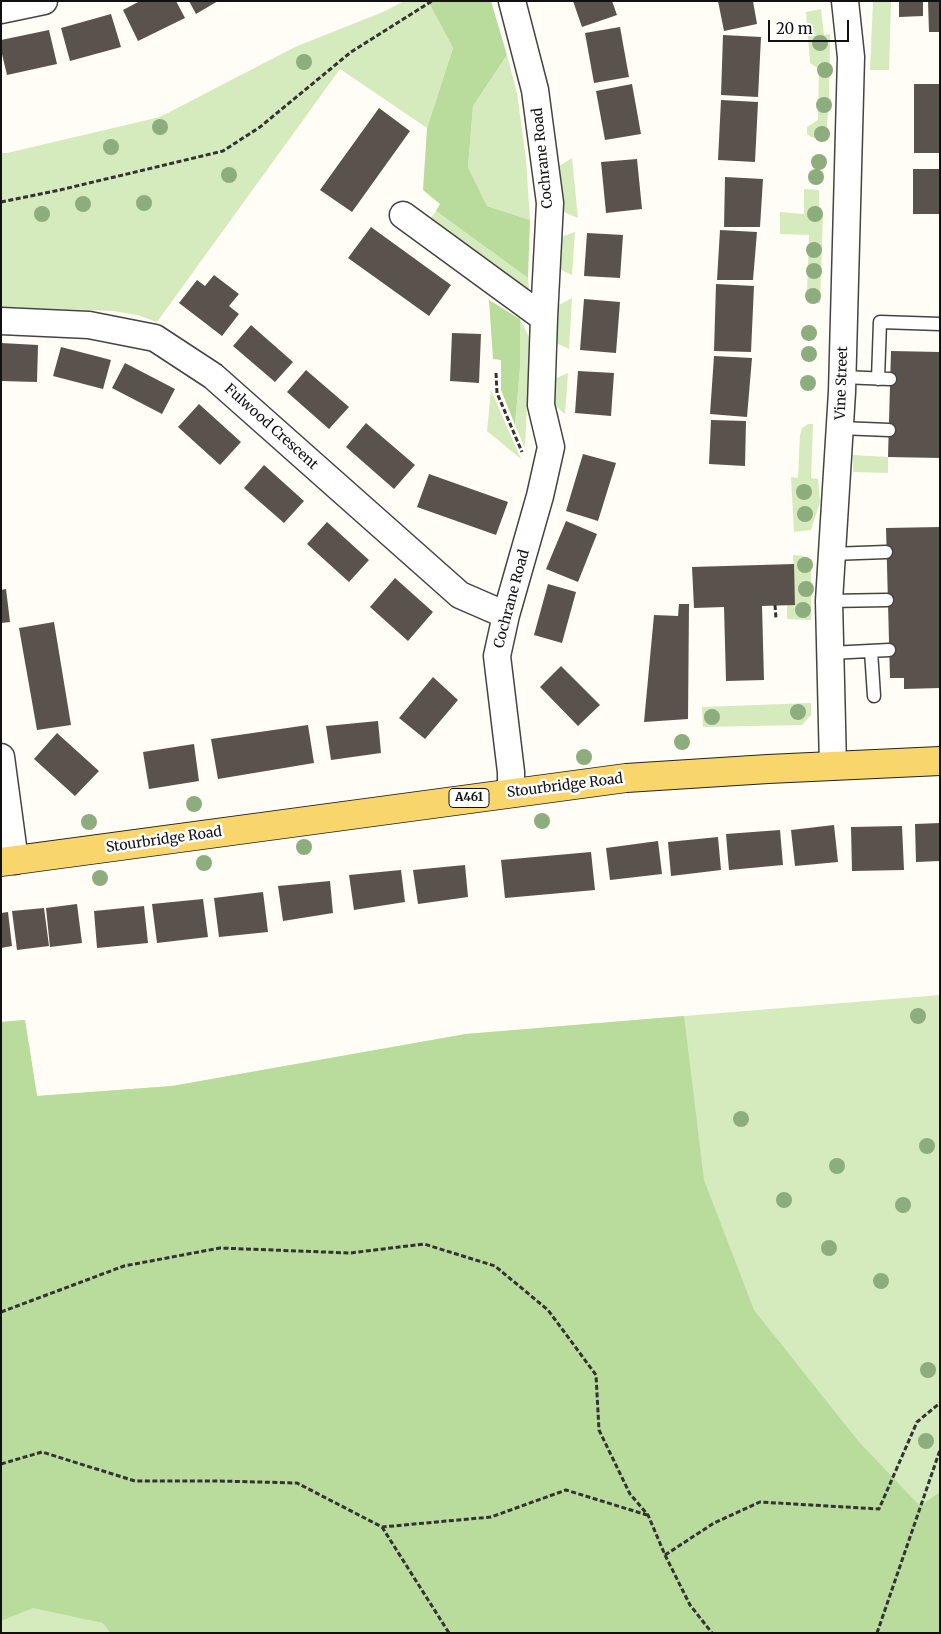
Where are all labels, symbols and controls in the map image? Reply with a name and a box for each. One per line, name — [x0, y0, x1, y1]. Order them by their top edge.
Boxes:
scale bar — [771, 10, 852, 42]
text: 20 m — [776, 19, 813, 38]
street label: Cochrane Road — [529, 107, 557, 209]
street label: Vine Street — [832, 346, 852, 420]
street label: Fulwood Crescent — [221, 381, 321, 473]
street label: Cochrane Road — [491, 548, 533, 650]
street label: Stourbridge Road — [506, 771, 624, 801]
road number: A461 — [449, 788, 489, 808]
street label: Stourbridge Road — [105, 824, 223, 856]

